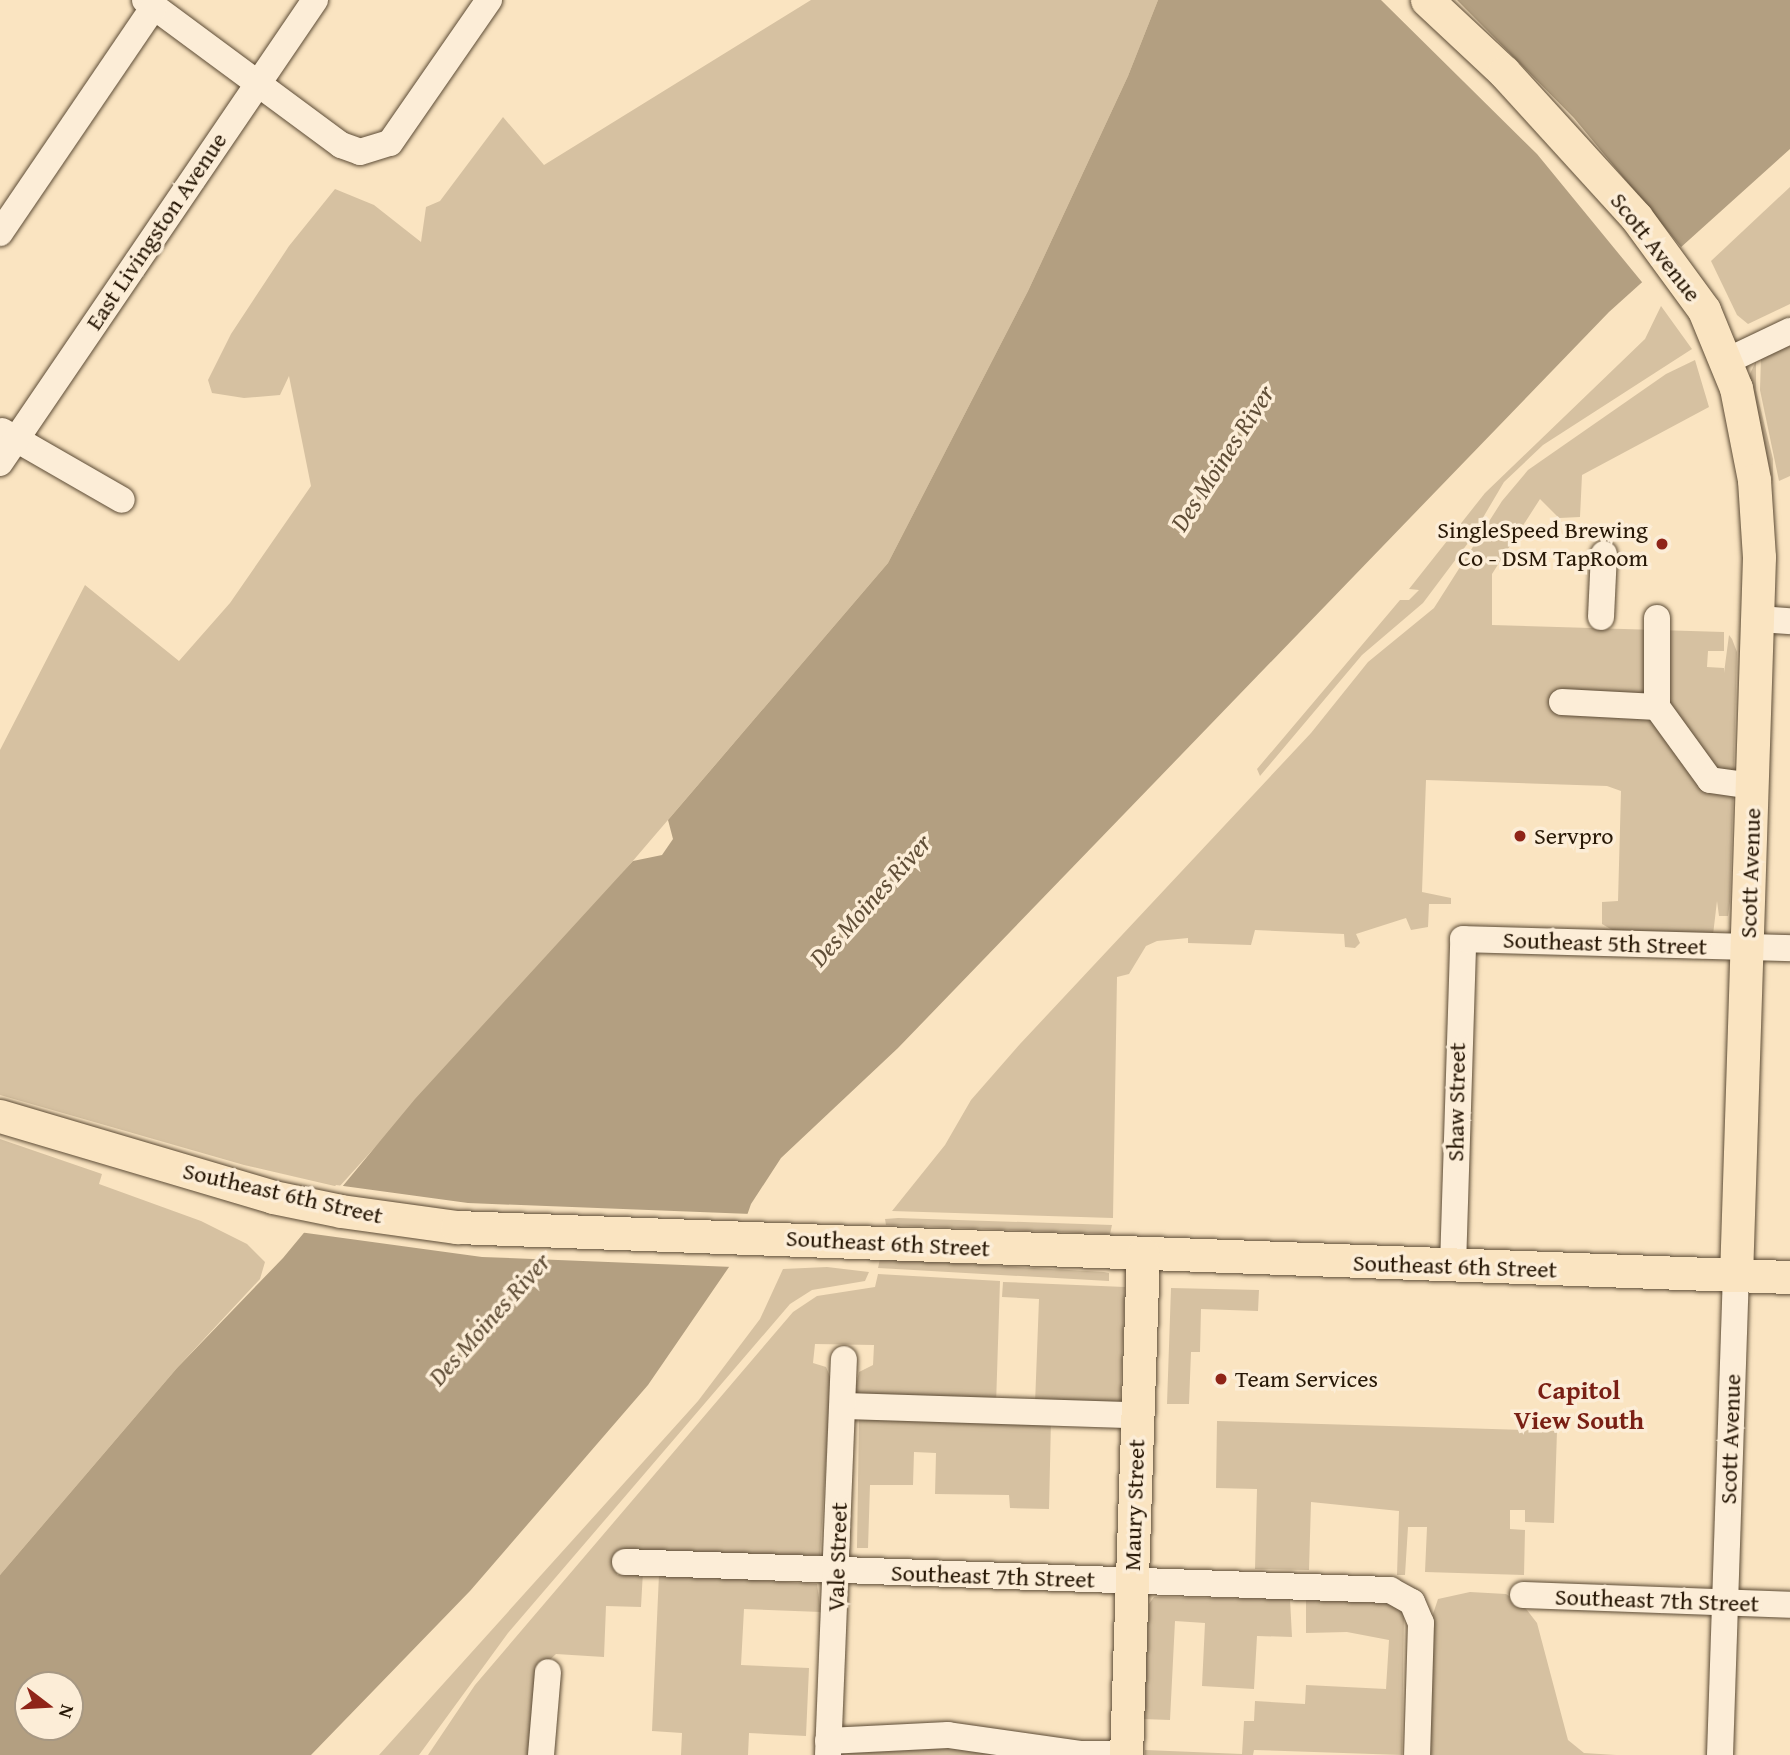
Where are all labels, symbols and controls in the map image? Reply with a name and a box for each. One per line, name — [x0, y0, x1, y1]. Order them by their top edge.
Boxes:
street label: East Livingston Avenue — [79, 127, 233, 335]
street label: Scott Avenue — [1604, 187, 1708, 307]
water label: Des Moines River — [1163, 379, 1281, 537]
place label: SingleSpeed Brewing Co - DSM TapRoom — [1437, 516, 1648, 572]
marker: SingleSpeed Brewing Co - DSM TapRoom — [1654, 536, 1670, 552]
street label: Scott Avenue — [1733, 807, 1767, 939]
place label: Servpro — [1534, 822, 1614, 850]
water label: Des Moines River — [802, 827, 938, 973]
marker: Servpro — [1512, 828, 1528, 844]
street label: Southeast 5th Street — [1502, 925, 1708, 961]
street label: Shaw Street — [1441, 1042, 1471, 1162]
street label: Southeast 6th Street — [180, 1156, 386, 1230]
street label: Southeast 6th Street — [785, 1223, 991, 1263]
water label: Des Moines River — [421, 1246, 557, 1392]
street label: Southeast 6th Street — [1352, 1248, 1558, 1284]
place label: Team Services — [1235, 1365, 1378, 1393]
marker: Team Services — [1213, 1371, 1229, 1387]
street label: Scott Avenue — [1713, 1373, 1747, 1505]
district label: Capitol View South — [1514, 1374, 1644, 1436]
street label: Maury Street — [1117, 1439, 1151, 1571]
street label: Vale Street — [821, 1502, 853, 1612]
street label: Southeast 7th Street — [890, 1558, 1096, 1594]
street label: Southeast 7th Street — [1554, 1582, 1760, 1618]
north arrow — [14, 1671, 84, 1741]
text: N — [52, 1701, 82, 1722]

